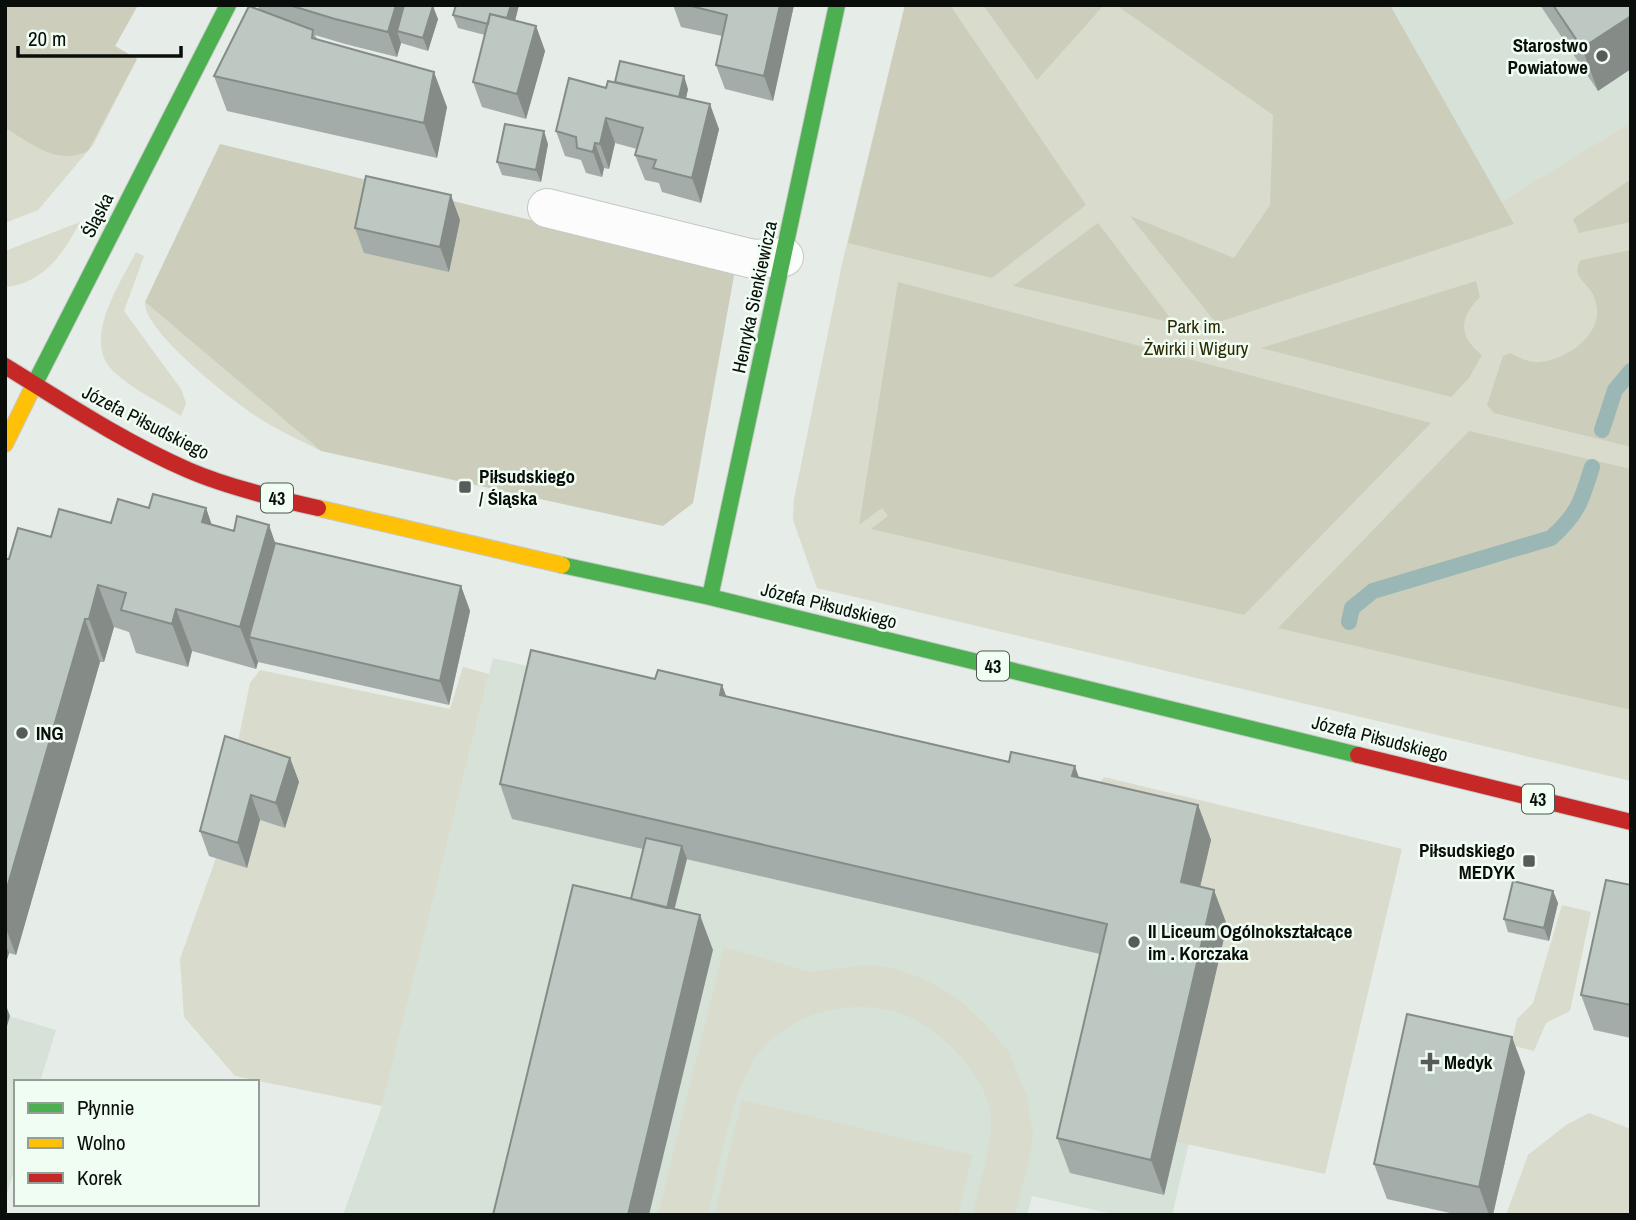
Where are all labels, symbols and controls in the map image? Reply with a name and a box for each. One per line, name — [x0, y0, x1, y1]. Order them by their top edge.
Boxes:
scale bar — [18, 14, 180, 58]
text: 20 m — [28, 24, 66, 53]
place label: Starostwo Powiatowe — [1507, 32, 1588, 80]
marker: Starostwo Powiatowe — [1594, 48, 1610, 64]
street label: Śląska — [75, 188, 119, 242]
street label: Henryka Sienkiewicza — [725, 218, 783, 376]
park label: Park im. Żwirki i Wigury — [1144, 313, 1249, 361]
street label: Józefa Piłsudskiego — [78, 379, 214, 465]
place label: Piłsudskiego / Śląska — [479, 463, 575, 511]
marker: Piłsudskiego / Śląska — [457, 479, 473, 495]
road number: 43 — [261, 484, 293, 512]
street label: Józefa Piłsudskiego — [758, 576, 900, 634]
road number: 43 — [977, 652, 1009, 680]
street label: Józefa Piłsudskiego — [1309, 709, 1451, 767]
place label: ING — [36, 720, 64, 746]
marker: ING — [14, 725, 30, 741]
road number: 43 — [1522, 784, 1554, 814]
place label: Piłsudskiego MEDYK — [1419, 837, 1516, 885]
marker: Piłsudskiego MEDYK — [1521, 853, 1537, 869]
place label: II Liceum Ogólnokształcące im . Korczaka — [1148, 918, 1353, 966]
marker: II Liceum Ogólnokształcące im . Korczaka — [1126, 934, 1142, 950]
place label: Medyk — [1444, 1049, 1493, 1075]
marker: Medyk — [1422, 1054, 1438, 1070]
legend — [14, 1080, 259, 1206]
text: Płynnie — [77, 1093, 134, 1122]
text: Wolno — [77, 1128, 126, 1157]
text: Korek — [77, 1163, 122, 1192]

